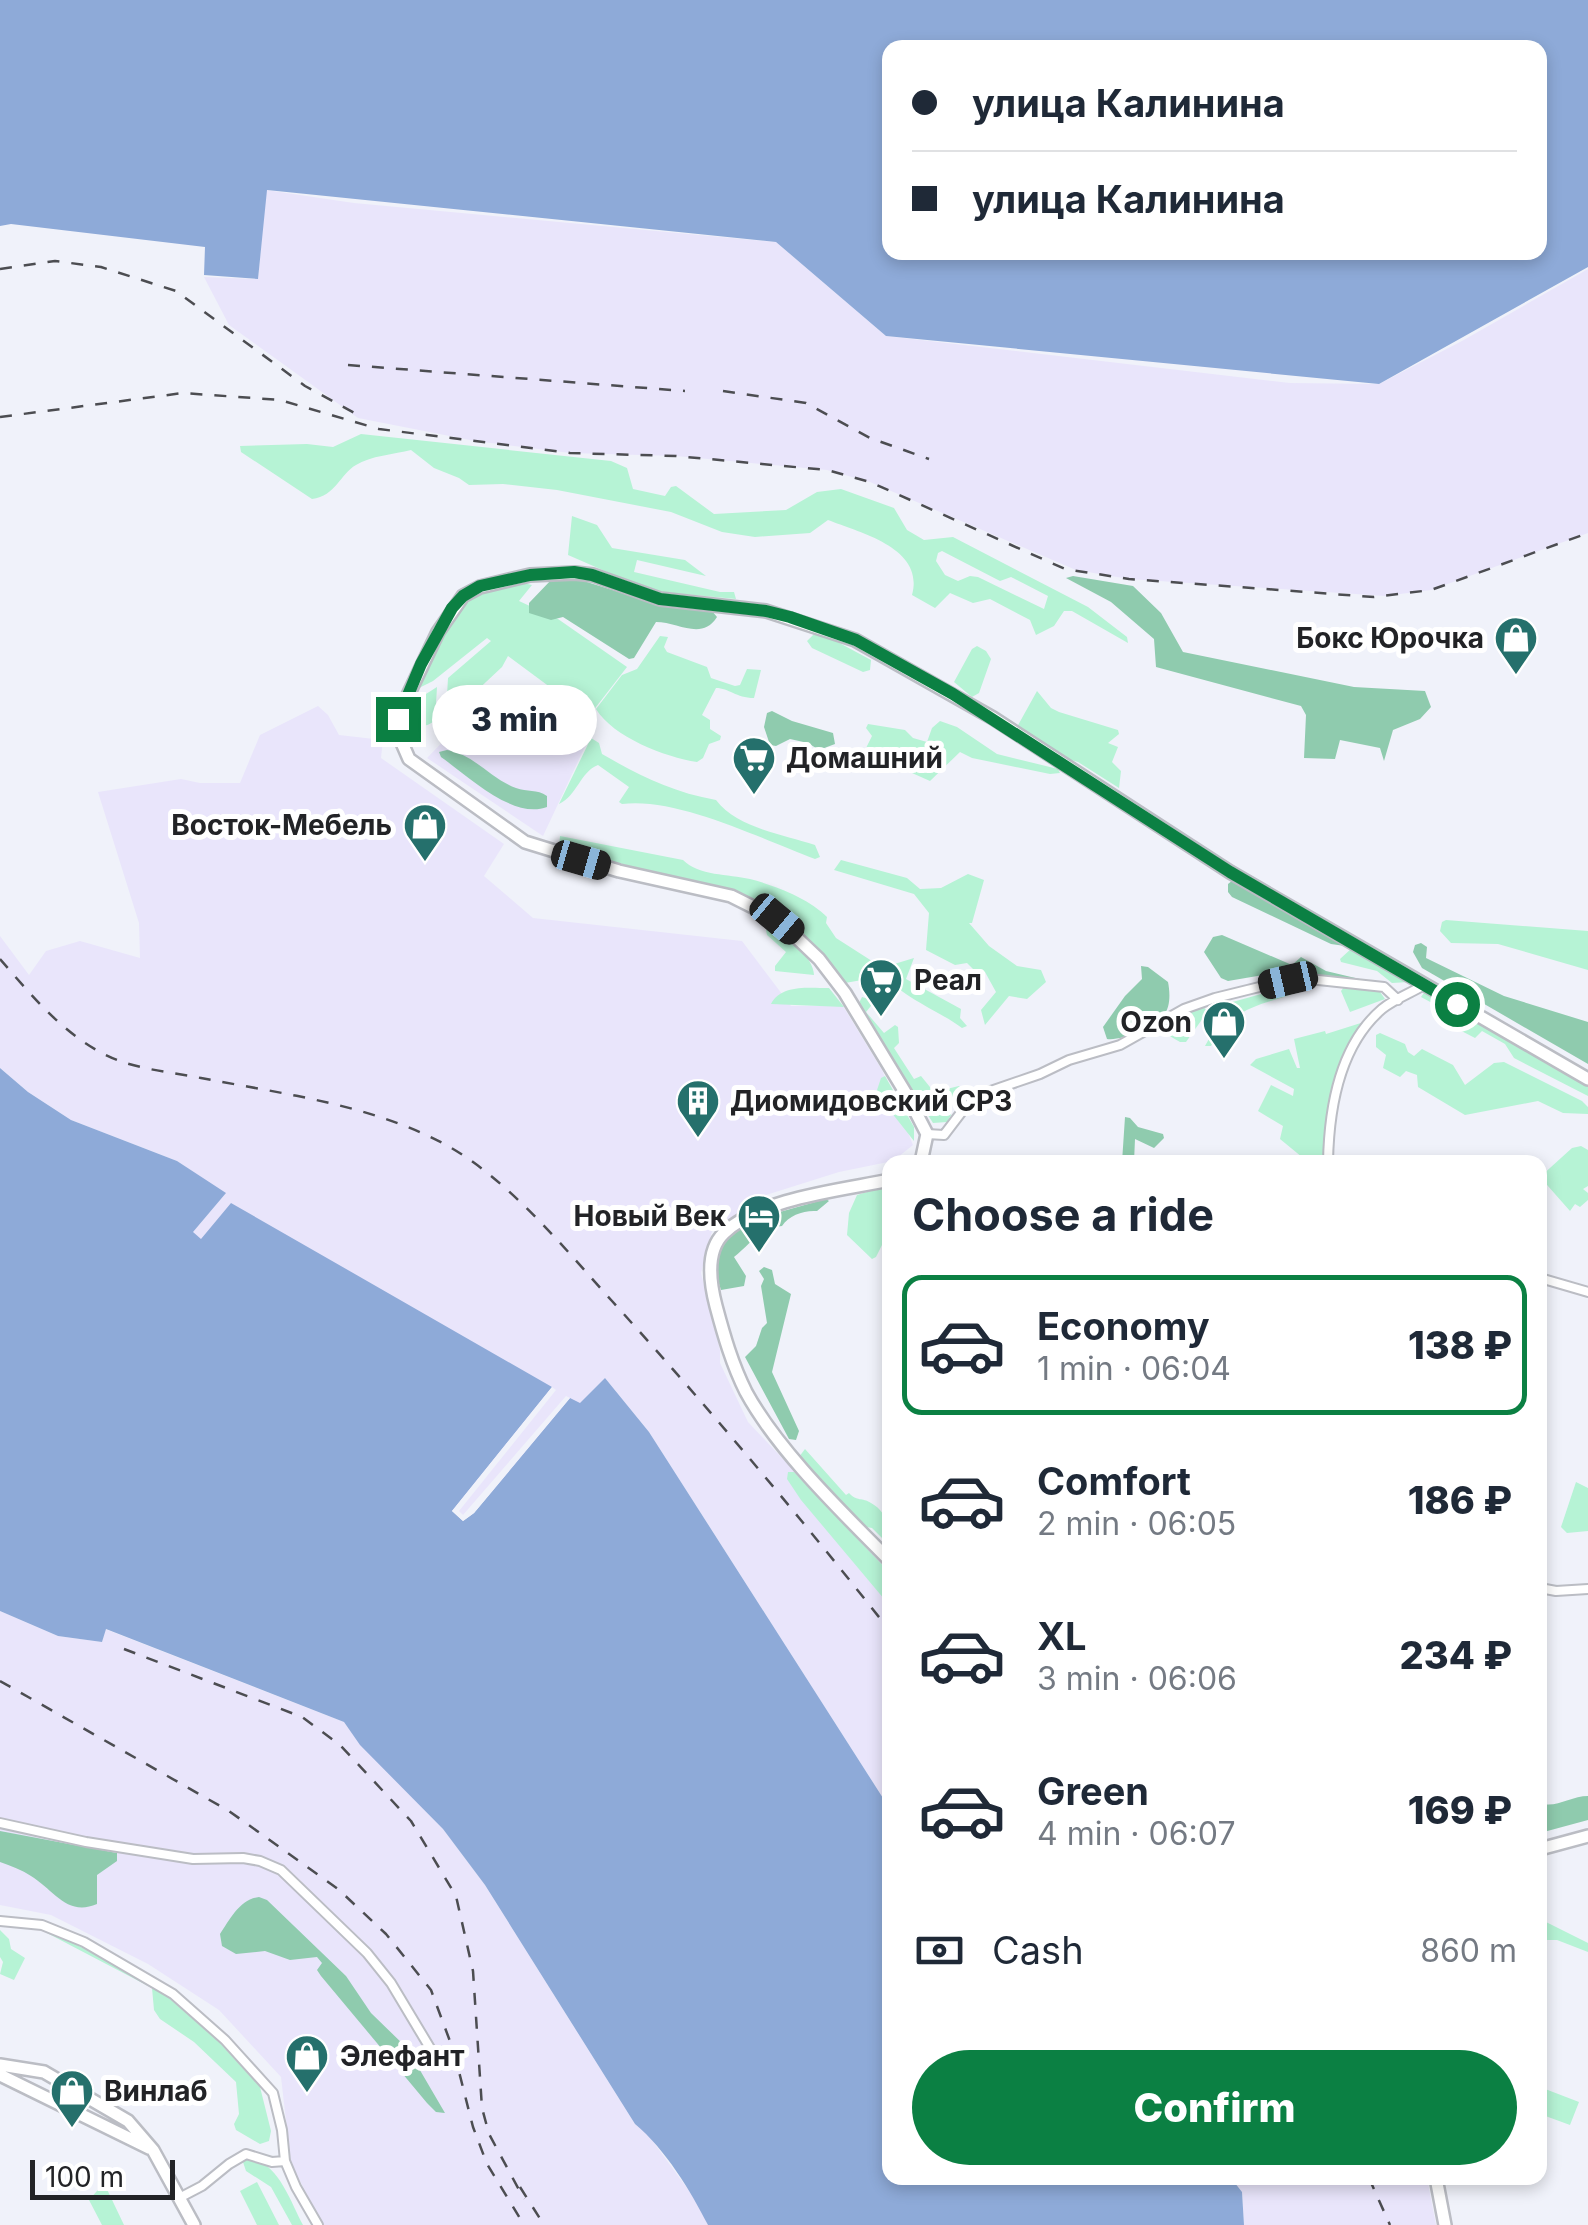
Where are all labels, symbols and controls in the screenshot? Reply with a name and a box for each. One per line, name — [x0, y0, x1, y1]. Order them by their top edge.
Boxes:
text: улица Калинина — [972, 80, 1285, 126]
text: улица Калинина — [972, 176, 1285, 222]
shop icon: Бокс Юрочка — [1493, 615, 1539, 676]
place label: Бокс Юрочка — [1296, 621, 1484, 655]
callout: 3 min — [433, 684, 598, 754]
route end — [376, 697, 421, 742]
text: 3 min — [471, 700, 558, 739]
supermarket icon: Домашний — [731, 735, 777, 796]
place label: Домашний — [786, 741, 943, 775]
shop icon: Восток-Мебель — [402, 802, 448, 863]
place label: Восток-Мебель — [171, 808, 392, 842]
car — [548, 837, 614, 883]
car — [744, 888, 810, 950]
supermarket icon: Реал — [858, 957, 904, 1018]
car — [1255, 959, 1321, 1001]
place label: Реал — [914, 963, 982, 997]
route start — [1435, 982, 1480, 1027]
shop icon: Ozon — [1201, 999, 1247, 1060]
place label: Ozon — [1120, 1005, 1192, 1039]
building icon: Диомидовский СРЗ — [675, 1078, 721, 1139]
place label: Диомидовский СРЗ — [730, 1084, 1012, 1118]
text: Choose a ride — [912, 1187, 1214, 1242]
hotel icon: Новый Век — [736, 1193, 782, 1254]
place label: Новый Век — [574, 1199, 727, 1233]
icon: car — [917, 1300, 1007, 1390]
text: Economy — [1037, 1303, 1210, 1349]
text: 138 ₽ — [1408, 1322, 1512, 1368]
text: 1 min · 06:04 — [1037, 1349, 1231, 1388]
icon: car — [917, 1455, 1007, 1545]
text: Comfort — [1037, 1458, 1191, 1504]
text: 186 ₽ — [1408, 1477, 1512, 1523]
text: 2 min · 06:05 — [1037, 1504, 1236, 1543]
icon: car — [917, 1610, 1007, 1700]
text: XL — [1037, 1613, 1087, 1659]
text: 234 ₽ — [1400, 1632, 1512, 1678]
text: 3 min · 06:06 — [1037, 1659, 1237, 1698]
icon: car — [917, 1765, 1007, 1855]
text: Green — [1037, 1768, 1149, 1814]
text: 169 ₽ — [1408, 1787, 1512, 1833]
text: 4 min · 06:07 — [1037, 1814, 1236, 1853]
icon: cash — [912, 1923, 967, 1978]
text: Cash — [992, 1927, 1084, 1973]
text: 860 m — [1420, 1931, 1517, 1970]
shop icon: Элефант — [284, 2033, 330, 2094]
place label: Элефант — [340, 2039, 465, 2073]
button: Confirm — [912, 2050, 1517, 2165]
shop icon: Винлаб — [49, 2068, 95, 2129]
place label: Винлаб — [104, 2074, 208, 2108]
scale bar — [30, 2155, 175, 2200]
text: 100 m — [45, 2160, 124, 2194]

